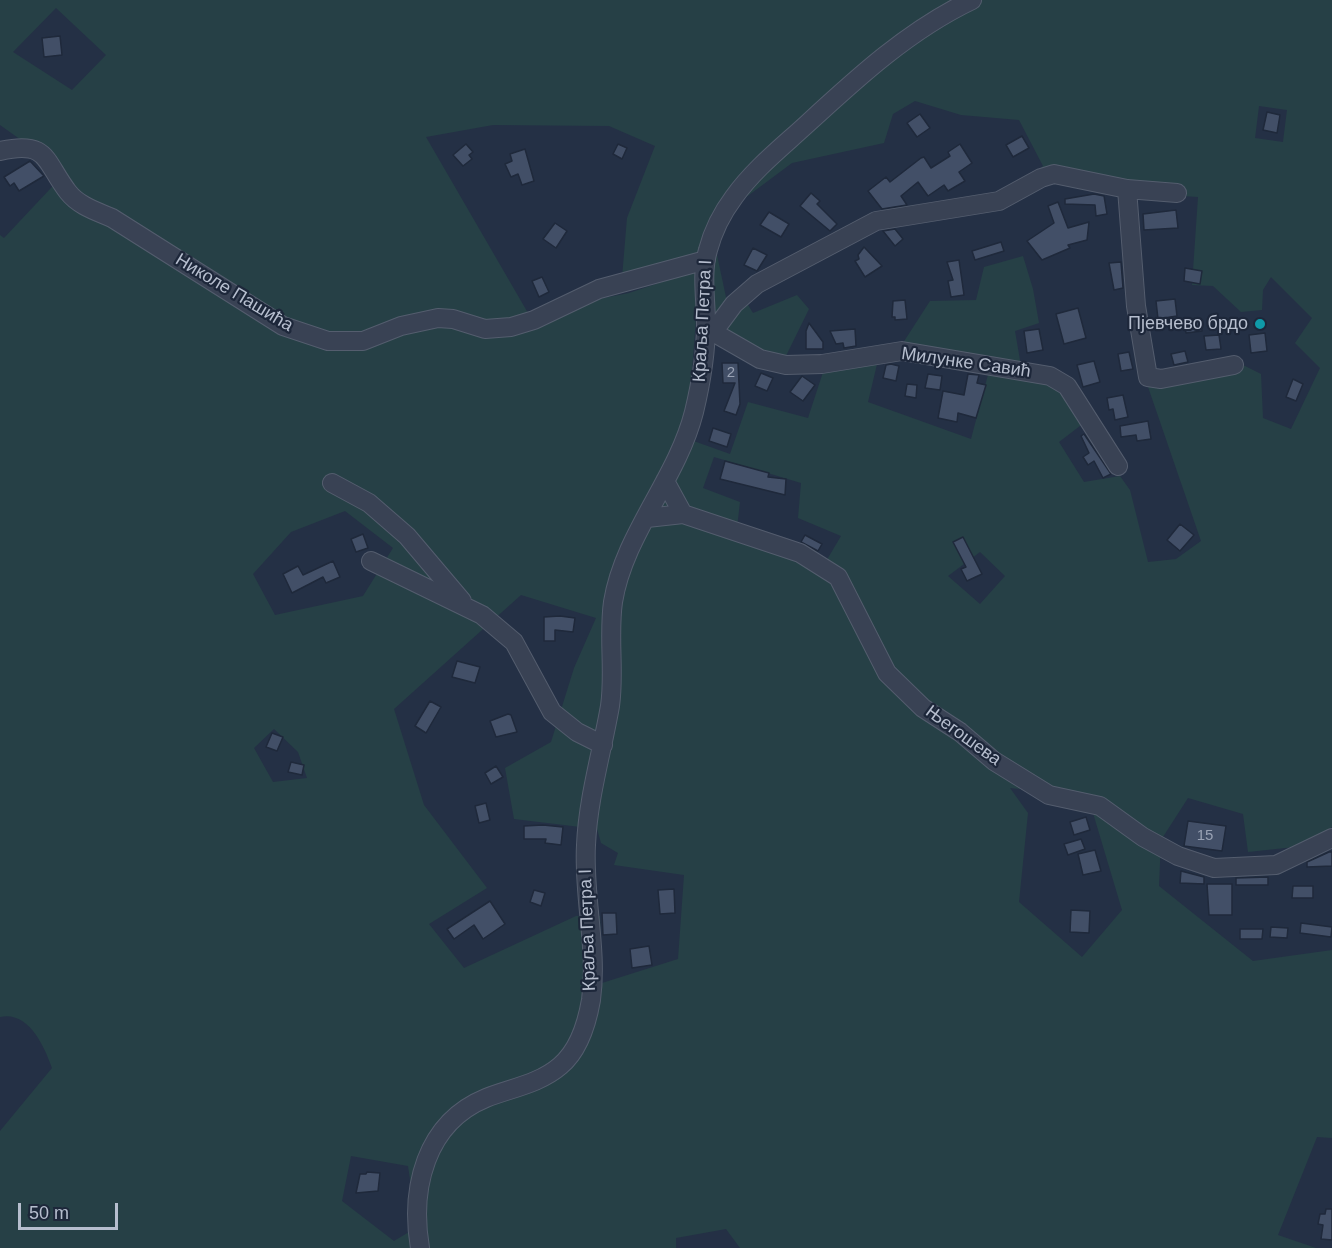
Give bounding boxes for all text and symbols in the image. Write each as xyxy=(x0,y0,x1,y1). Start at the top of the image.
street label: Николе Пашића xyxy=(171,249,297,337)
street label: Краља Петра I xyxy=(689,259,717,383)
place label: Пјевчево брдо xyxy=(1128,313,1248,335)
marker: Пјевчево брдо xyxy=(1253,317,1267,331)
street label: Милунке Савић xyxy=(900,343,1032,383)
house number: 2 xyxy=(727,364,735,382)
street label: Његошева xyxy=(921,701,1005,771)
house number: 15 xyxy=(1197,827,1213,845)
street label: Краља Петра I xyxy=(575,868,601,992)
scale bar xyxy=(21,1191,122,1229)
text: 50 m xyxy=(29,1203,69,1223)

